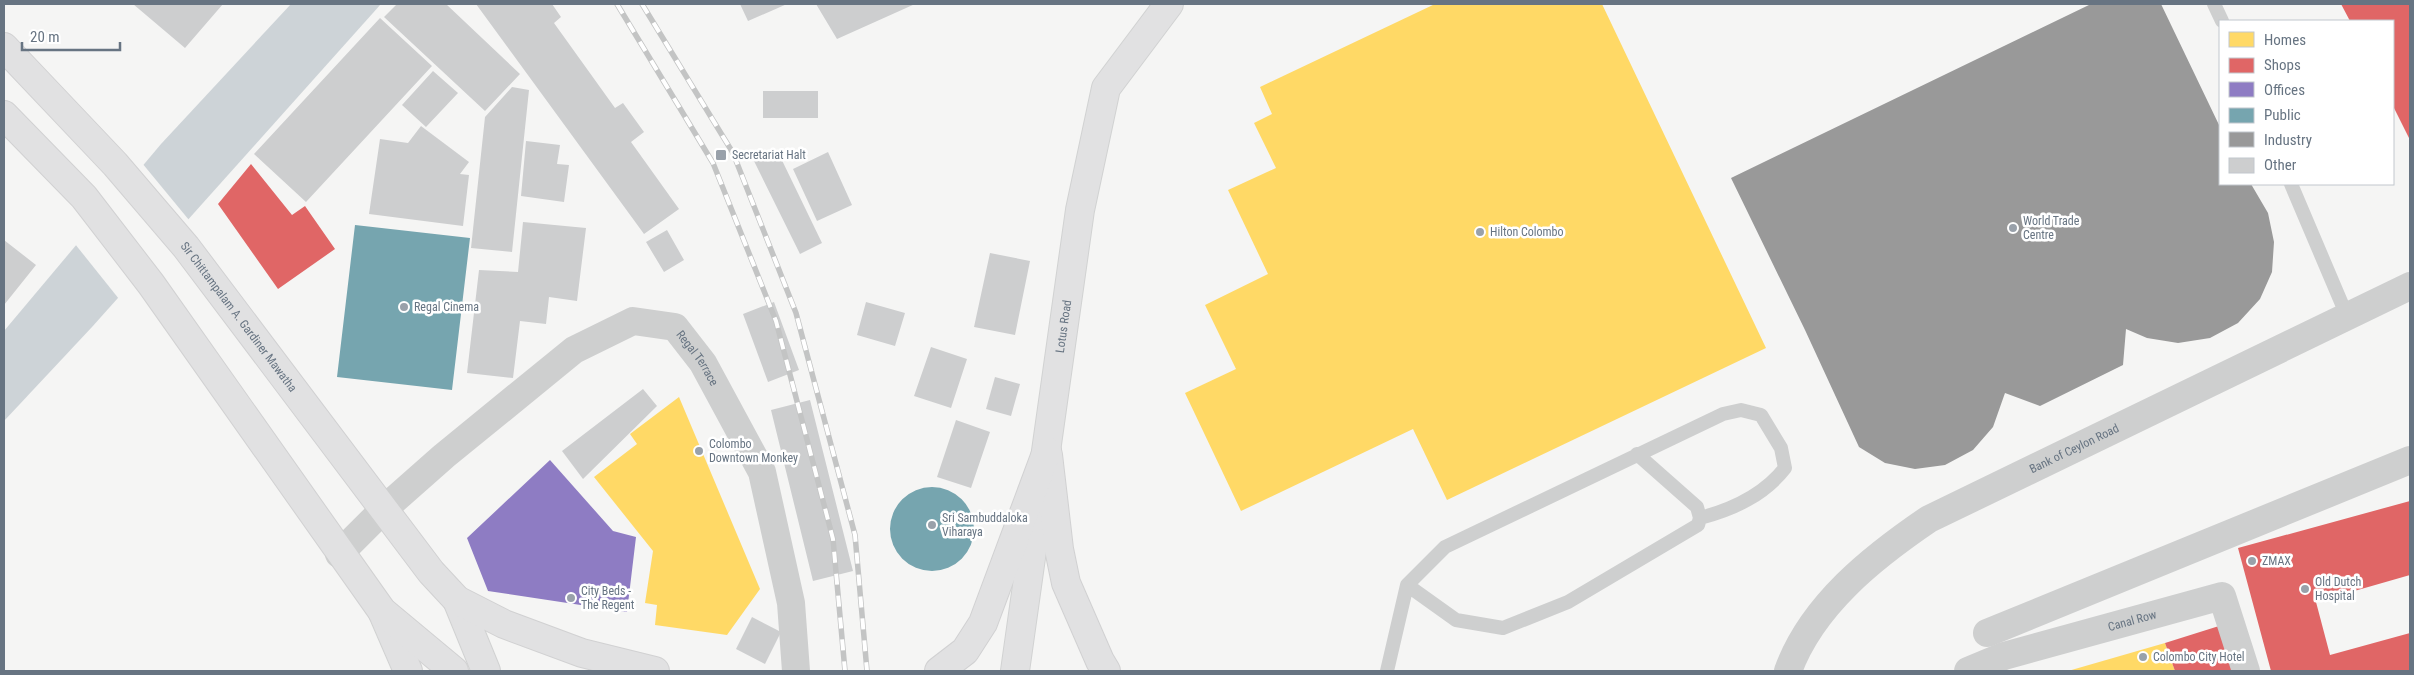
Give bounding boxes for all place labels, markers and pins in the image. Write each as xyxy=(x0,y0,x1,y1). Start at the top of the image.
marker: Secretariat Halt xyxy=(714,148,728,162)
place label: Secretariat Halt xyxy=(732,148,806,162)
place label: World Trade Centre xyxy=(2023,214,2080,242)
marker: World Trade Centre xyxy=(2007,222,2019,234)
place label: Hilton Colombo xyxy=(1490,225,1564,239)
marker: Hilton Colombo xyxy=(1474,226,1486,238)
place label: Regal Cinema xyxy=(414,300,479,314)
marker: Regal Cinema xyxy=(398,301,410,313)
place label: Colombo Downtown Monkey xyxy=(709,437,798,465)
marker: Colombo Downtown Monkey xyxy=(693,445,705,457)
place label: Sri Sambuddaloka Viharaya xyxy=(942,511,1028,539)
marker: Sri Sambuddaloka Viharaya xyxy=(926,519,938,531)
place label: ZMAX xyxy=(2262,554,2291,568)
marker: ZMAX xyxy=(2246,555,2258,567)
place label: Old Dutch Hospital xyxy=(2315,575,2361,603)
marker: Old Dutch Hospital xyxy=(2299,583,2311,595)
place label: City Beds - The Regent xyxy=(581,584,635,612)
marker: City Beds - The Regent xyxy=(565,592,577,604)
place label: Colombo City Hotel xyxy=(2153,650,2245,664)
marker: Colombo City Hotel xyxy=(2137,651,2149,663)

